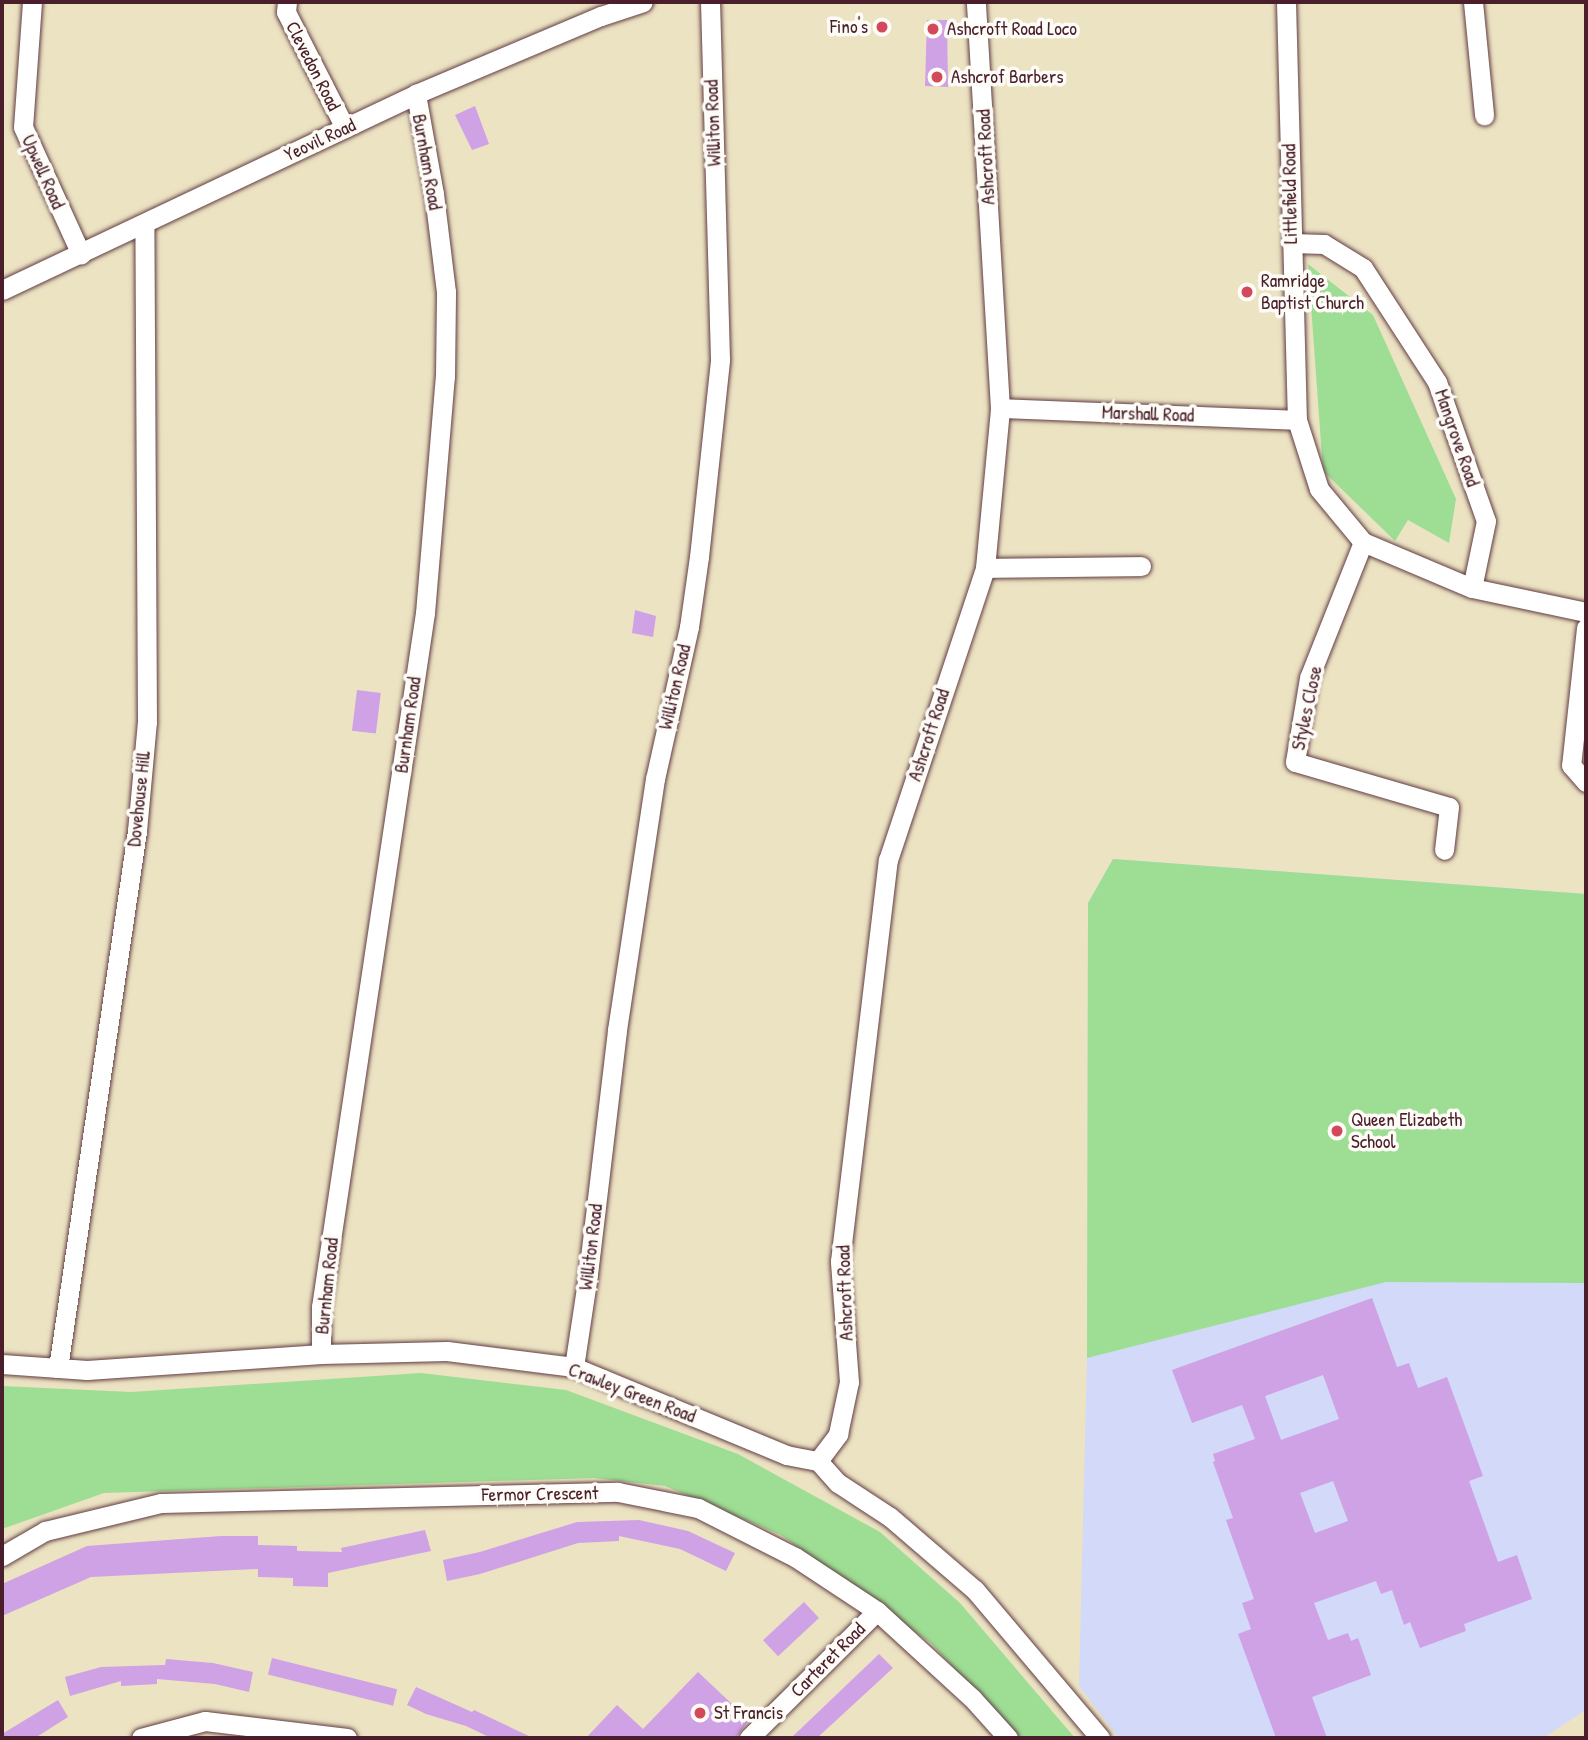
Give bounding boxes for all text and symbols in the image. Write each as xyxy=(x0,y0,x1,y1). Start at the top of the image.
place label: Fino's xyxy=(830,16,868,38)
street label: Clevedon Road xyxy=(281,17,345,115)
place label: Ashcroft Road Loco xyxy=(947,18,1077,40)
marker: Fino's xyxy=(874,19,890,35)
marker: Ashcroft Road Loco xyxy=(925,21,941,37)
place label: Ashcrof Barbers xyxy=(951,66,1064,88)
marker: Ashcrof Barbers xyxy=(929,69,945,85)
street label: Williton Road xyxy=(700,79,726,167)
street label: Ashcroft Road xyxy=(972,109,1000,205)
street label: Burnham Road xyxy=(407,112,447,212)
street label: Yeovil Road xyxy=(281,114,359,166)
street label: Upwell Road xyxy=(17,131,69,213)
street label: Littlefield Road xyxy=(1278,144,1302,244)
place label: Ramridge Baptist Church xyxy=(1261,270,1364,314)
marker: Ramridge Baptist Church xyxy=(1239,284,1255,300)
street label: Mangrove Road xyxy=(1430,386,1484,490)
street label: Marshall Road xyxy=(1101,401,1195,427)
street label: Williton Road xyxy=(654,642,696,732)
street label: Styles Close xyxy=(1287,664,1327,752)
street label: Burnham Road xyxy=(390,675,426,775)
street label: Ashcroft Road xyxy=(903,686,955,784)
street label: Dovehouse Hill xyxy=(123,750,155,848)
place label: Queen Elizabeth School xyxy=(1351,1109,1462,1153)
marker: Queen Elizabeth School xyxy=(1329,1123,1345,1139)
street label: Williton Road xyxy=(574,1203,608,1291)
street label: Burnham Road xyxy=(311,1237,343,1335)
street label: Ashcroft Road xyxy=(832,1245,858,1341)
street label: Crawley Green Road xyxy=(565,1358,699,1428)
street label: Fermor Crescent xyxy=(481,1482,599,1506)
street label: Carteret Road xyxy=(786,1618,870,1702)
place label: St Francis xyxy=(714,1702,783,1724)
marker: St Francis xyxy=(692,1705,708,1721)

